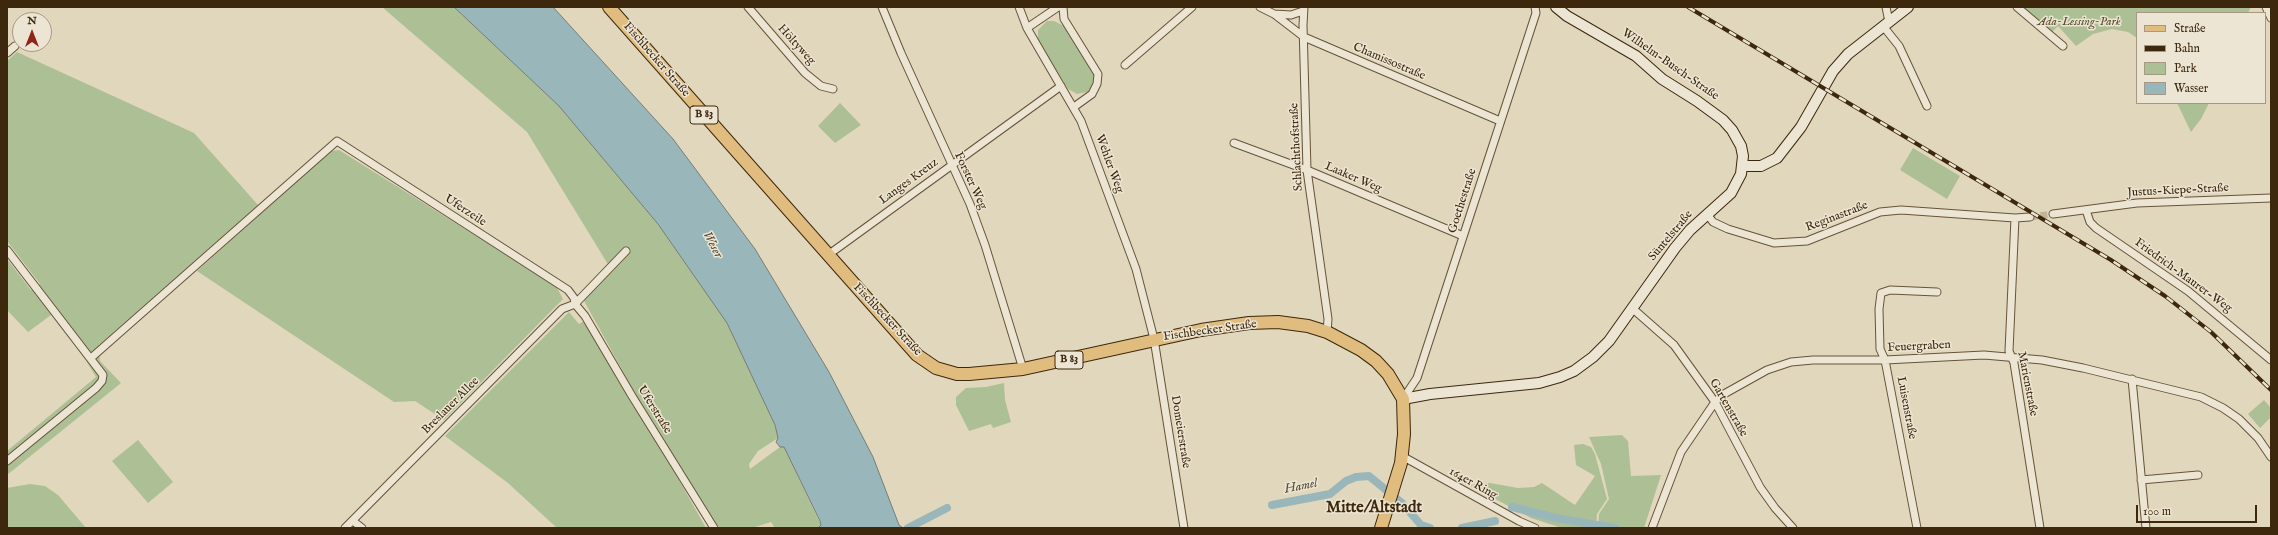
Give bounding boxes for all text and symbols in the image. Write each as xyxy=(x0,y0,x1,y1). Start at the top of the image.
north arrow xyxy=(12,12,52,52)
legend xyxy=(2136,12,2266,104)
text: N xyxy=(27,14,37,28)
park label: Ada-Lessing-Park xyxy=(2038,16,2120,30)
street label: Fischbecker Straße xyxy=(620,20,692,100)
text: Straße xyxy=(2174,21,2206,36)
street label: Höltyweg xyxy=(774,22,818,68)
street label: Wilhelm-Busch-Straße xyxy=(1619,26,1721,104)
street label: Chamissostraße xyxy=(1351,40,1427,84)
text: Bahn xyxy=(2174,41,2200,56)
text: Park xyxy=(2174,61,2197,76)
text: Wasser xyxy=(2174,81,2208,96)
street label: Schlachthofstraße xyxy=(1287,102,1307,192)
road number: B 83 xyxy=(690,106,718,124)
street label: Wehler Weg xyxy=(1092,133,1126,195)
street label: Forster Weg xyxy=(950,150,990,212)
street label: Langes Kreuz xyxy=(877,156,941,208)
street label: Laaker Weg xyxy=(1322,160,1384,196)
street label: Goethestraße xyxy=(1446,167,1480,235)
street label: Justus-Kiepe-Straße xyxy=(2127,181,2229,201)
street label: Uferzeile xyxy=(441,192,489,230)
street label: Reginastraße xyxy=(1804,199,1870,235)
street label: Süntelstraße xyxy=(1646,208,1696,264)
water label: Weser xyxy=(699,229,725,261)
street label: Friedrich-Maurer-Weg xyxy=(2131,236,2235,316)
street label: Fischbecker Straße xyxy=(850,281,924,359)
street label: Fischbecker Straße xyxy=(1162,317,1258,345)
street label: Feuergraben xyxy=(1887,338,1951,356)
street label: Marienstraße xyxy=(2014,350,2040,418)
road number: B 83 xyxy=(1055,351,1083,369)
street label: Breslauer Allee xyxy=(419,374,483,438)
street label: Luisenstraße xyxy=(1893,375,1919,441)
street label: Gartenstraße xyxy=(1706,376,1750,440)
street label: Uferstraße xyxy=(634,383,674,437)
street label: Domeierstraße xyxy=(1167,395,1193,469)
street label: 164er Ring xyxy=(1446,465,1500,503)
water label: Hamel xyxy=(1283,476,1319,498)
scale bar xyxy=(2138,497,2259,523)
district label: Mitte/Altstadt xyxy=(1326,499,1422,519)
text: 100 m xyxy=(2143,504,2171,519)

